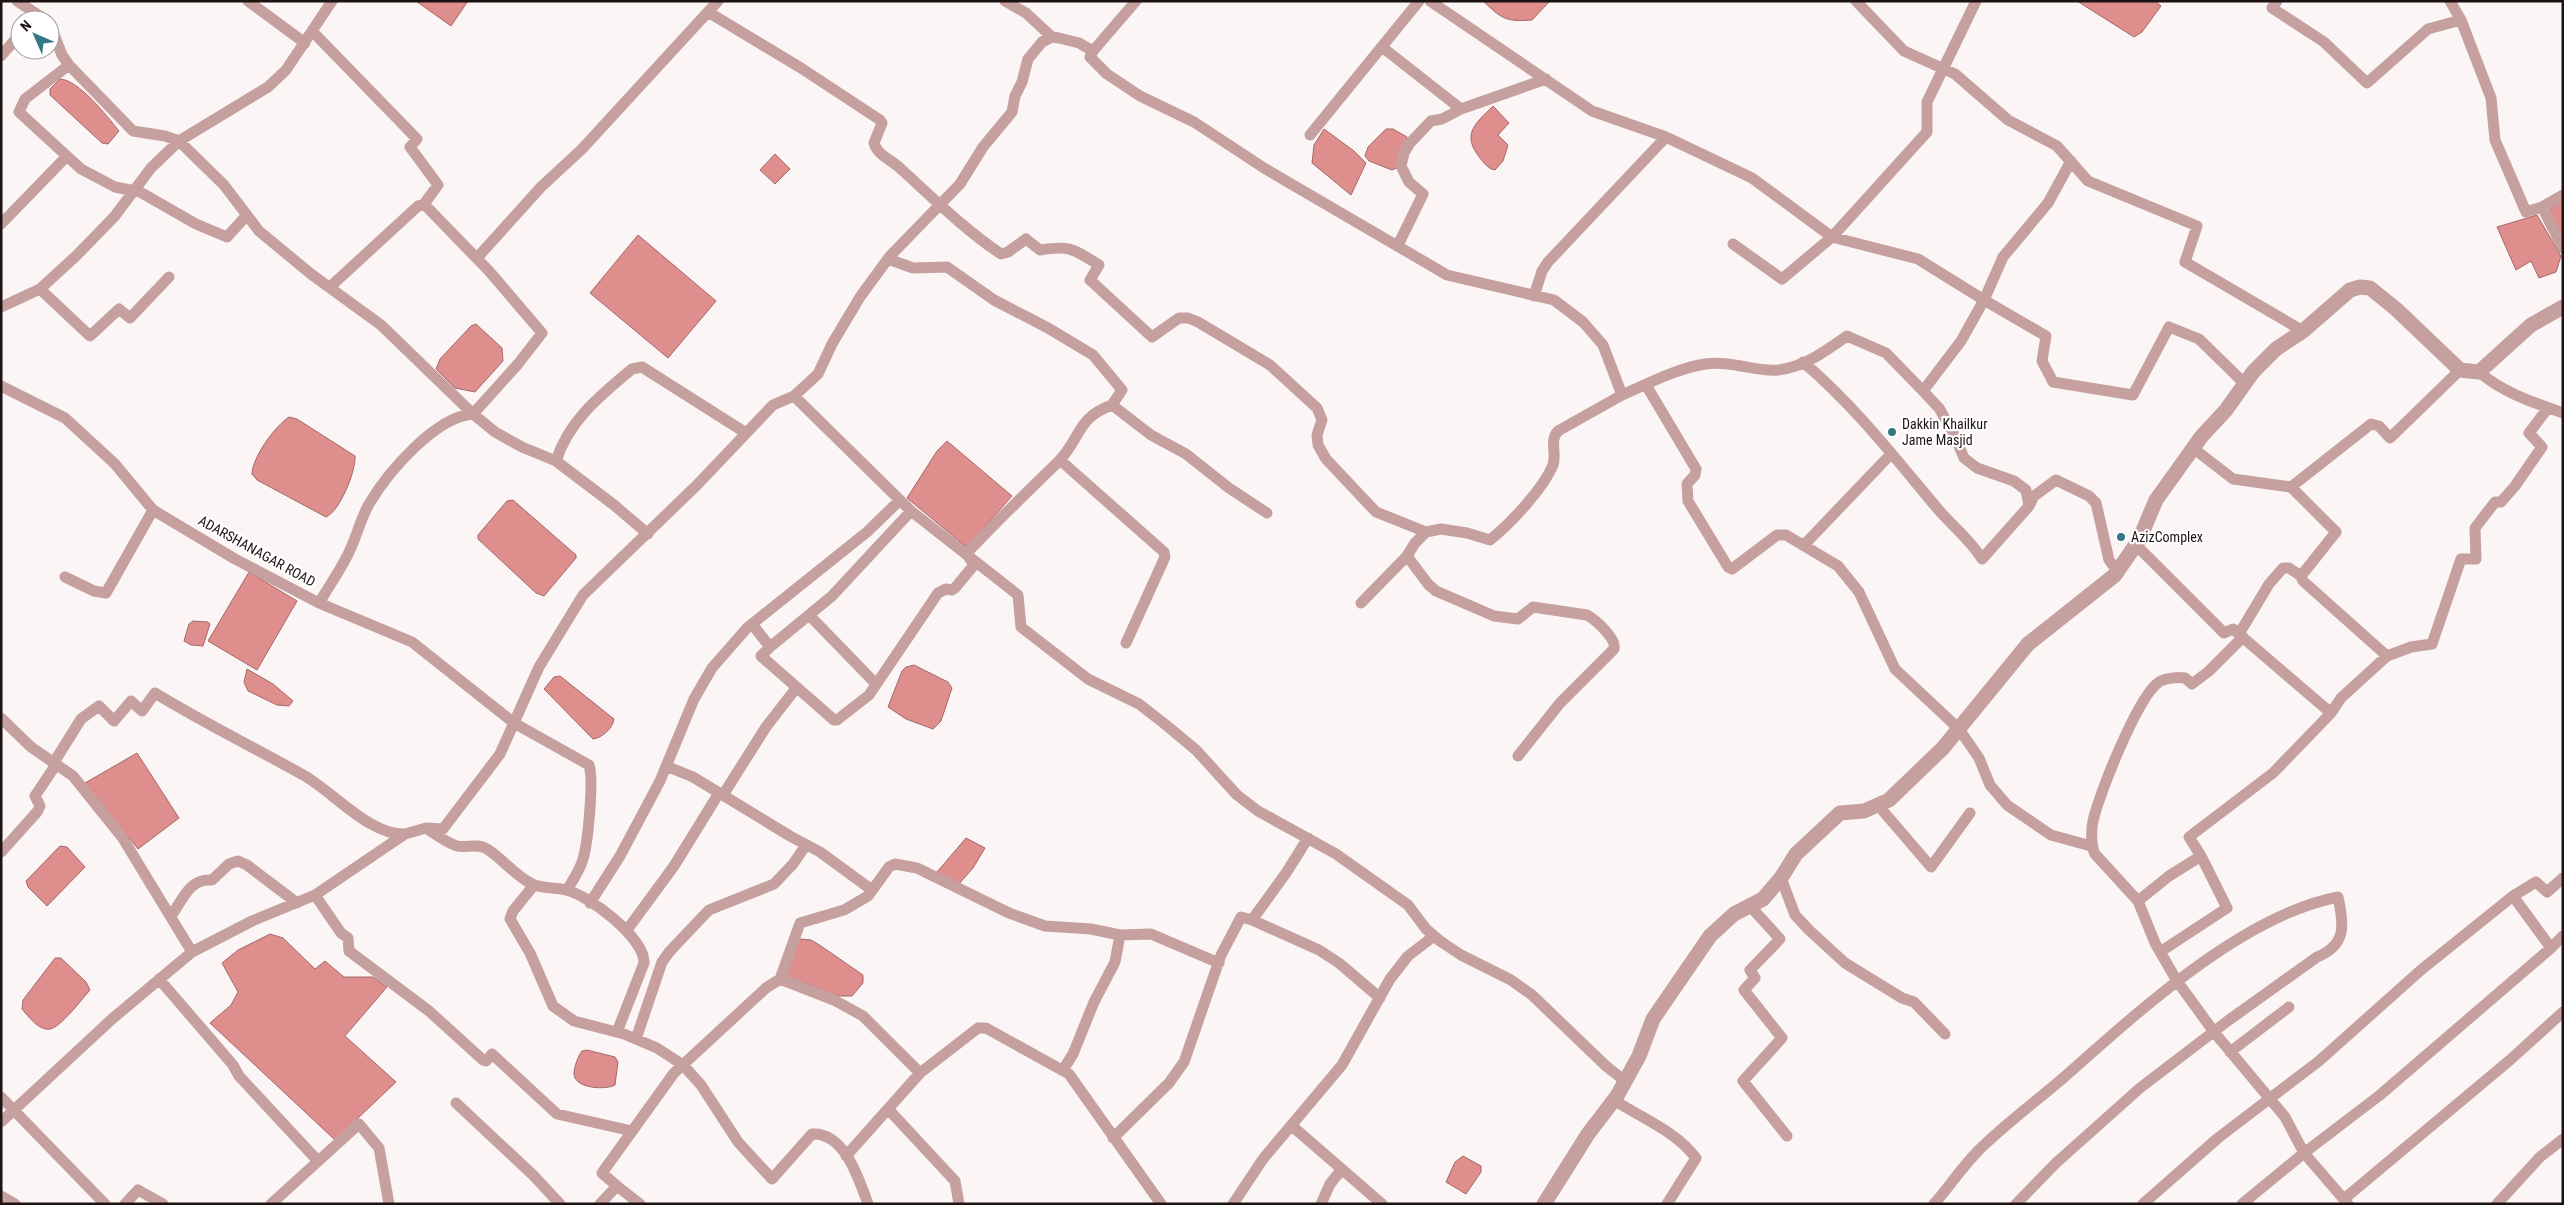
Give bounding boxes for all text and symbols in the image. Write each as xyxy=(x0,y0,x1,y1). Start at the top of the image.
north arrow xyxy=(10,10,60,60)
text: N xyxy=(17,17,34,34)
place label: Dakkin Khailkur Jame Masjid xyxy=(1902,416,1987,448)
marker: Dakkin Khailkur Jame Masjid xyxy=(1886,426,1898,438)
street label: ADARSHANAGAR ROAD xyxy=(196,512,318,590)
place label: AzizComplex xyxy=(2131,529,2203,545)
marker: AzizComplex xyxy=(2115,531,2127,543)

